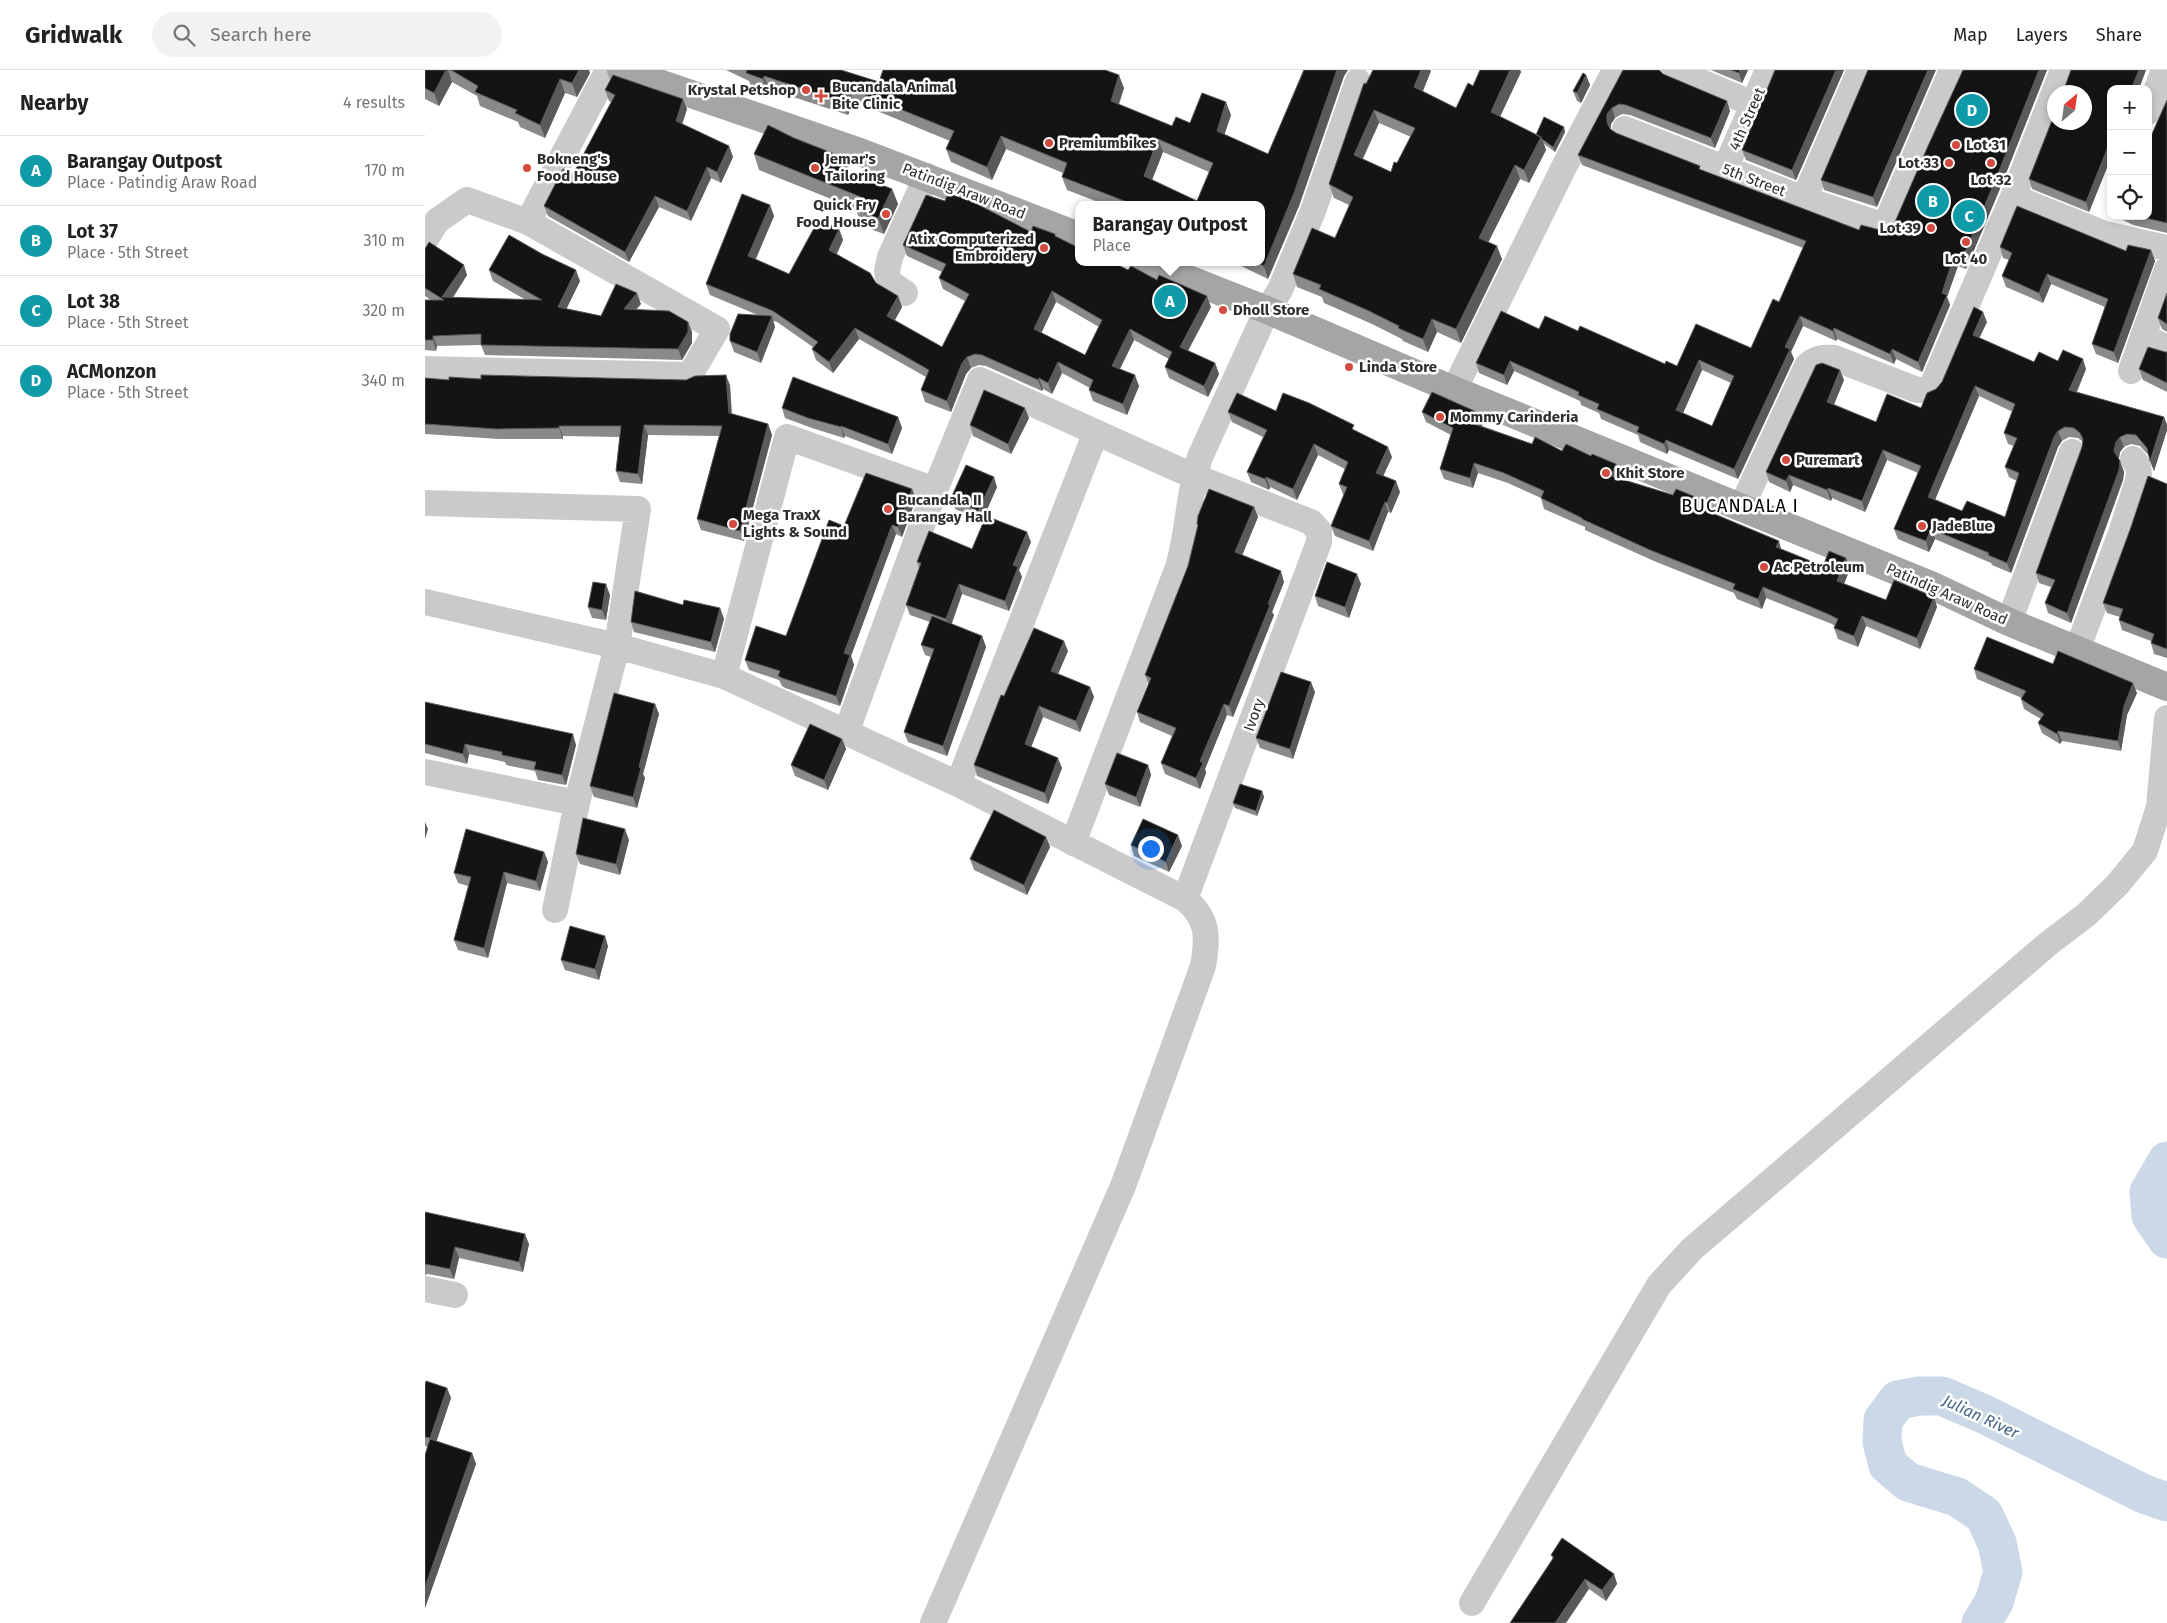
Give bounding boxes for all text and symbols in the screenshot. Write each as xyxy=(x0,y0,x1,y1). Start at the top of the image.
search box xyxy=(152,12,502,57)
text: Gridwalk xyxy=(25,21,122,49)
icon: search xyxy=(170,21,198,49)
text: Search here xyxy=(210,23,312,46)
text: Map xyxy=(1953,24,1988,46)
text: Layers xyxy=(2016,24,2068,46)
text: Share xyxy=(2096,24,2142,46)
place label: Bucandala Animal Bite Clinic xyxy=(832,78,954,113)
place label: Krystal Petshop xyxy=(688,81,796,99)
marker: Krystal Petshop xyxy=(800,84,812,96)
street label: 4th Street xyxy=(1725,84,1769,153)
north arrow xyxy=(2047,85,2092,130)
map controls xyxy=(2107,85,2152,220)
button: + xyxy=(2107,85,2152,130)
marker: Bucandala Animal Bite Clinic xyxy=(814,89,828,103)
text: Nearby xyxy=(20,90,88,116)
pin: D xyxy=(1956,91,1988,129)
text: 4 results xyxy=(343,93,405,112)
button: − xyxy=(2107,130,2152,175)
place label: Premiumbikes xyxy=(1059,134,1157,152)
place label: Lot 31 xyxy=(1966,136,2006,154)
marker: Premiumbikes xyxy=(1043,137,1055,149)
marker: Lot 31 xyxy=(1950,139,1962,151)
text: Barangay Outpost xyxy=(67,150,222,173)
place label: Bokneng's Food House xyxy=(537,150,617,185)
place label: Jemar's Tailoring xyxy=(824,150,886,185)
place label: Lot 33 xyxy=(1898,154,1939,172)
marker: Lot 33 xyxy=(1943,157,1955,169)
marker: Lot 32 xyxy=(1985,157,1997,169)
street label: Patindig Araw Road xyxy=(900,159,1028,223)
street label: 5th Street xyxy=(1720,160,1789,200)
text: A xyxy=(31,161,41,180)
text: 170 m xyxy=(364,161,405,180)
marker: Bokneng's Food House xyxy=(521,162,533,174)
marker: Jemar's Tailoring xyxy=(809,162,821,174)
place label: Lot 32 xyxy=(1971,171,2012,189)
text: Place · Patindig Araw Road xyxy=(67,173,257,192)
button: locate xyxy=(2107,175,2152,220)
pin: B xyxy=(1917,182,1949,220)
place label: Quick Fry Food House xyxy=(796,196,876,231)
pin: C xyxy=(1953,197,1985,235)
popup xyxy=(1075,201,1265,266)
marker: Quick Fry Food House xyxy=(880,208,892,220)
text: Barangay Outpost xyxy=(1092,213,1248,236)
place label: Lot 39 xyxy=(1880,219,1921,237)
text: Lot 37 xyxy=(67,220,118,243)
marker: Lot 39 xyxy=(1925,222,1937,234)
place label: Atix Computerized Embroidery xyxy=(908,230,1034,265)
text: B xyxy=(31,231,41,250)
text: 310 m xyxy=(364,231,405,250)
text: Place xyxy=(1092,236,1131,255)
marker: Lot 40 xyxy=(1960,236,1972,248)
marker: Atix Computerized Embroidery xyxy=(1038,242,1050,254)
text: Place · 5th Street xyxy=(67,243,189,262)
place label: Lot 40 xyxy=(1945,250,1988,268)
pin: A xyxy=(1154,282,1186,320)
text: Lot 38 xyxy=(67,290,120,313)
text: C xyxy=(31,301,41,320)
text: 320 m xyxy=(362,301,405,320)
place label: Dholl Store xyxy=(1233,301,1309,319)
marker: Dholl Store xyxy=(1217,304,1229,316)
text: Place · 5th Street xyxy=(67,313,189,332)
place label: Linda Store xyxy=(1359,358,1437,376)
text: ACMonzon xyxy=(67,360,156,383)
marker: Linda Store xyxy=(1343,361,1355,373)
text: D xyxy=(31,371,41,390)
text: 340 m xyxy=(362,371,405,390)
text: Place · 5th Street xyxy=(67,383,189,402)
place label: Mommy Carinderia xyxy=(1450,408,1578,426)
marker: Mommy Carinderia xyxy=(1434,411,1446,423)
place label: Puremart xyxy=(1796,451,1860,469)
marker: Puremart xyxy=(1780,454,1792,466)
place label: Khit Store xyxy=(1616,464,1684,482)
marker: Khit Store xyxy=(1600,467,1612,479)
place label: Bucandala II Barangay Hall xyxy=(898,491,993,526)
district label: BUCANDALA I xyxy=(1681,495,1799,517)
marker: Bucandala II Barangay Hall xyxy=(882,503,894,515)
place label: Mega TraxX Lights & Sound xyxy=(743,506,847,541)
place label: JadeBlue xyxy=(1931,517,1993,535)
marker: Mega TraxX Lights & Sound xyxy=(727,518,739,530)
marker: JadeBlue xyxy=(1916,520,1928,532)
place label: Ac Petroleum xyxy=(1773,558,1864,576)
street label: Patindig Araw Road xyxy=(1884,559,2010,629)
marker: Ac Petroleum xyxy=(1758,561,1770,573)
street label: Ivory xyxy=(1240,696,1268,734)
your location xyxy=(1138,836,1164,862)
water label: Julian River xyxy=(1939,1390,2023,1443)

